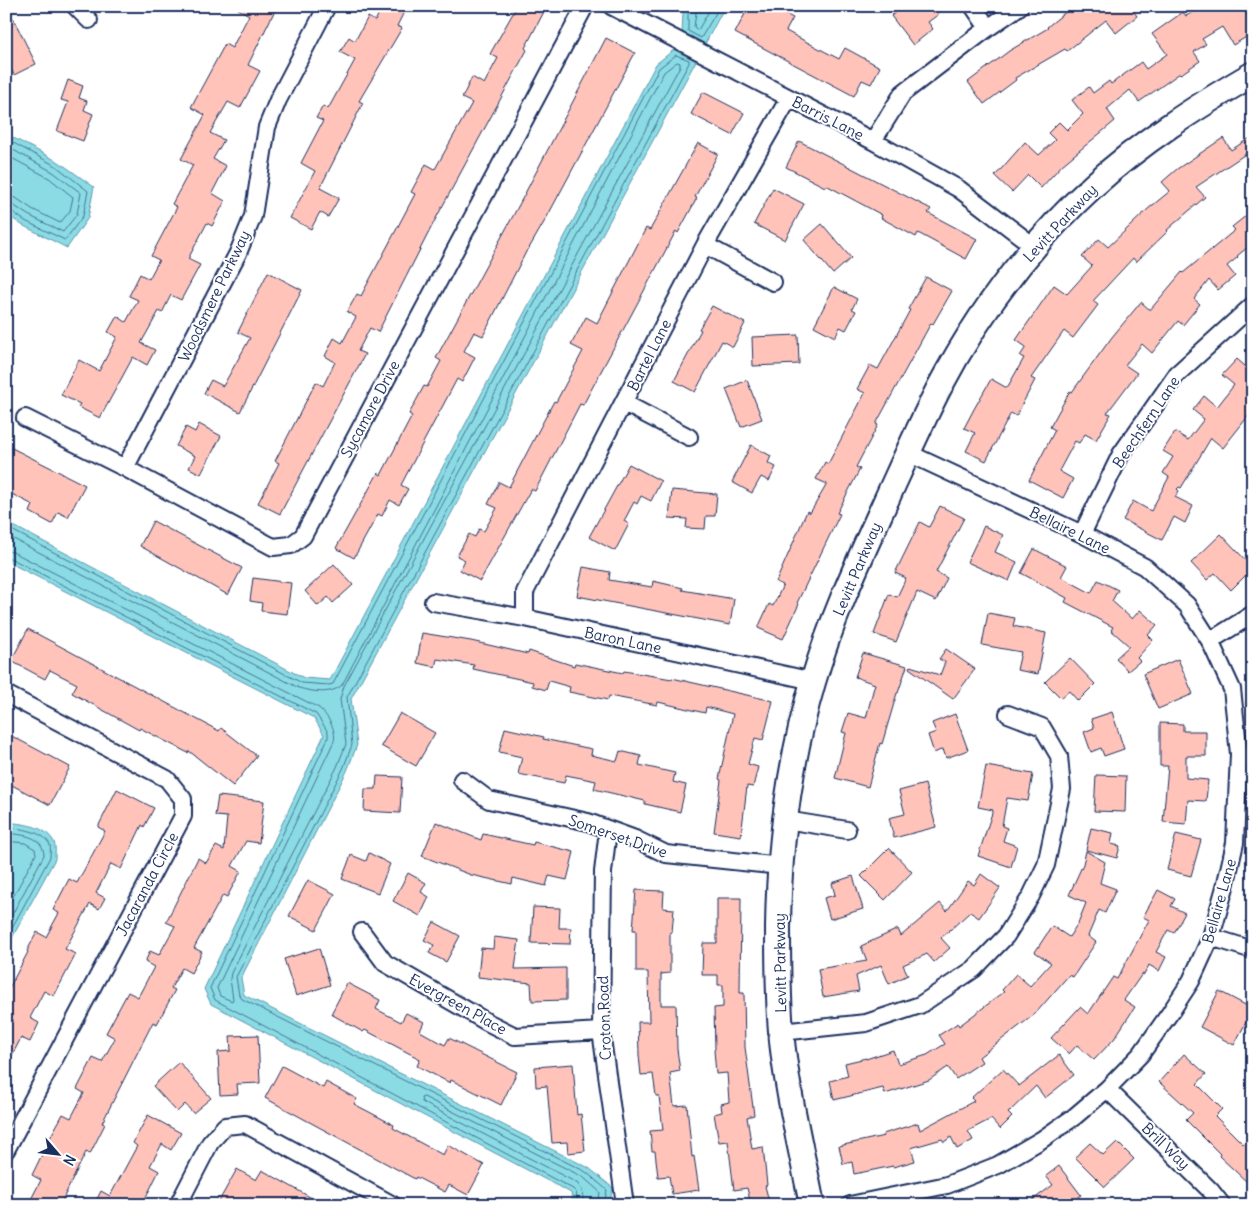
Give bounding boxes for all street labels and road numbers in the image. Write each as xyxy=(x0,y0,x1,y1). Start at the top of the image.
street label: Barris Lane xyxy=(789,92,867,144)
street label: Levitt Parkway xyxy=(1019,180,1101,266)
street label: Woodsmere Parkway xyxy=(174,227,254,365)
street label: Bartel Lane xyxy=(623,316,675,394)
street label: Sycamore Drive xyxy=(336,357,404,461)
street label: Beechfern Lane xyxy=(1108,373,1184,471)
street label: Bellaire Lane xyxy=(1027,502,1113,558)
street label: Levitt Parkway xyxy=(829,519,885,619)
street label: Baron Lane xyxy=(583,623,663,657)
street label: Somerset Drive xyxy=(566,810,670,862)
street label: Jacaranda Circle xyxy=(112,829,182,939)
street label: Bellaire Lane xyxy=(1198,856,1240,946)
street label: Levitt Parkway xyxy=(770,913,790,1013)
street label: Evergreen Place xyxy=(406,969,510,1039)
street label: Croton Road xyxy=(593,975,615,1061)
street label: Brill Way xyxy=(1138,1118,1194,1174)

